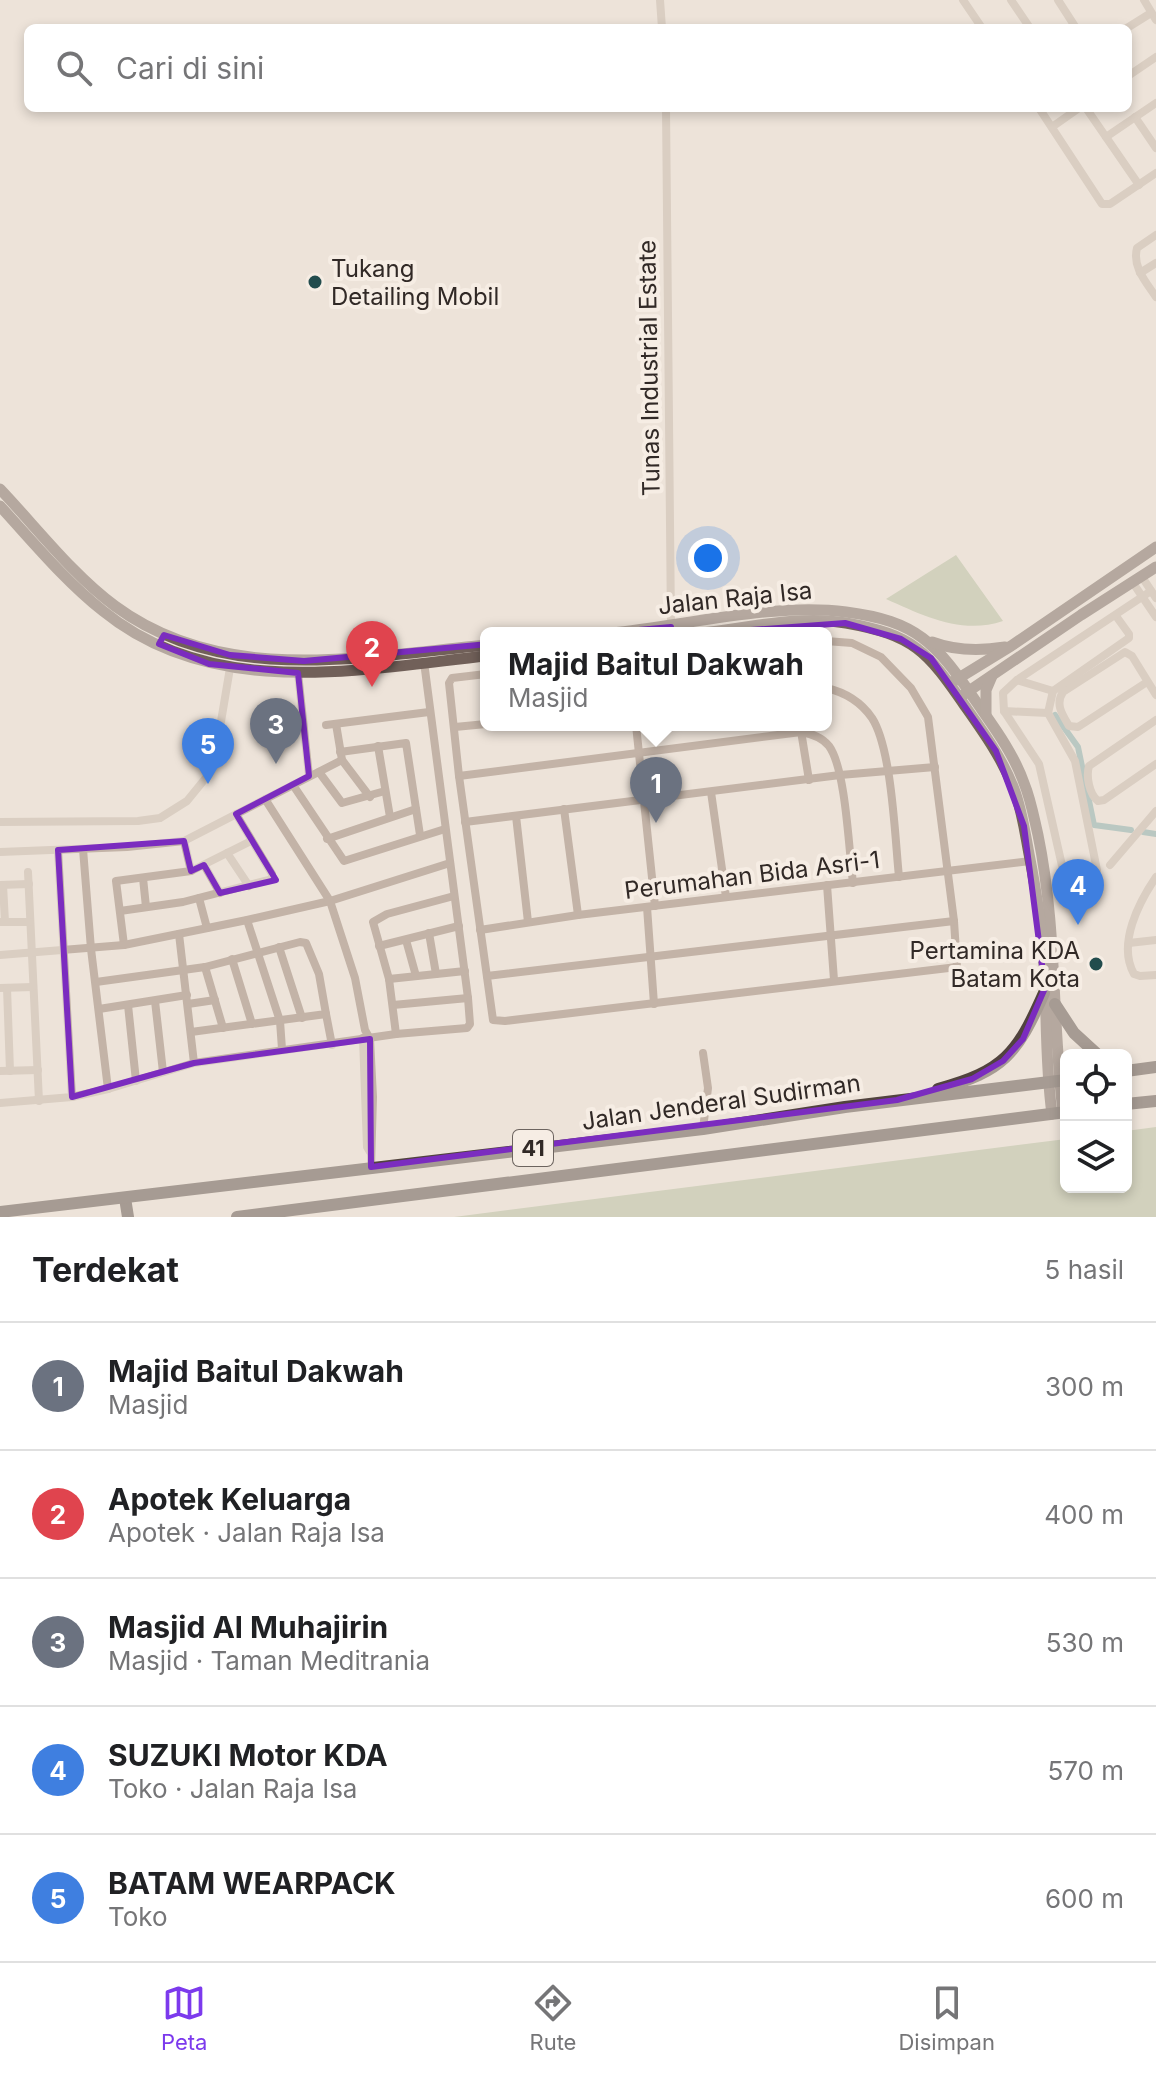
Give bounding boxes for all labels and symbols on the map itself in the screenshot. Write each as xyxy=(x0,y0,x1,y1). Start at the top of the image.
street label: Tunas Industrial Estate xyxy=(632,240,666,496)
place label: Tukang Detailing Mobil xyxy=(331,254,499,311)
marker: Tukang Detailing Mobil xyxy=(306,273,324,291)
your location xyxy=(688,538,728,578)
street label: Jalan Raja Isa xyxy=(656,575,814,621)
pin: 2 xyxy=(346,621,398,687)
pin: 3 xyxy=(250,698,302,764)
pin: 5 xyxy=(182,718,234,784)
pin: 1 xyxy=(630,757,682,823)
street label: Perumahan Bida Asri-1 xyxy=(623,845,881,905)
pin: 4 xyxy=(1052,859,1104,925)
place label: Pertamina KDA Batam Kota xyxy=(910,936,1080,993)
marker: Pertamina KDA Batam Kota xyxy=(1087,955,1105,973)
street label: Jalan Jenderal Sudirman xyxy=(580,1068,862,1136)
road number: 41 xyxy=(513,1130,553,1166)

